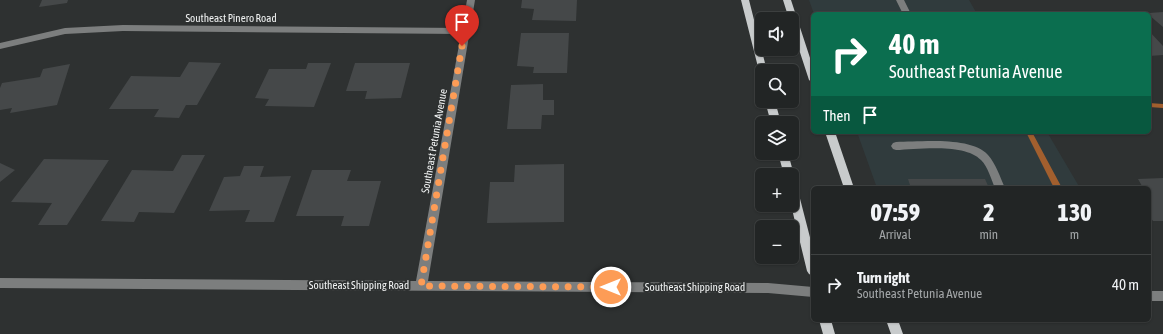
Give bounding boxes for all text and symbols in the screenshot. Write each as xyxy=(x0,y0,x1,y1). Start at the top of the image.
pin xyxy=(445,5,479,46)
icon: arrive xyxy=(451,11,473,33)
street label: Southeast Pinero Road xyxy=(185,12,277,24)
map controls xyxy=(755,12,799,264)
button: sound xyxy=(755,12,799,56)
icon: right xyxy=(823,28,875,80)
text: 40 m xyxy=(889,28,939,60)
text: Southeast Petunia Avenue xyxy=(889,61,1062,82)
button: search xyxy=(755,64,799,108)
street label: Southeast Petunia Avenue xyxy=(419,88,449,194)
icon: arrive xyxy=(859,104,881,126)
text: Then xyxy=(823,107,851,124)
button: layers xyxy=(755,116,799,160)
button: + xyxy=(755,168,799,212)
text: 07:59 xyxy=(871,199,920,226)
text: 2 xyxy=(983,199,994,226)
text: 130 xyxy=(1058,199,1091,226)
button: − xyxy=(755,220,799,264)
text: Arrival xyxy=(879,227,911,242)
text: min xyxy=(979,227,998,242)
text: m xyxy=(1070,227,1079,242)
position arrow xyxy=(590,266,632,308)
text: Turn right xyxy=(857,269,910,286)
icon: right xyxy=(823,274,845,296)
text: 40 m xyxy=(1112,276,1139,293)
street label: Southeast Shipping Road xyxy=(309,279,409,291)
street label: Southeast Shipping Road xyxy=(645,281,745,293)
text: Southeast Petunia Avenue xyxy=(857,286,982,301)

